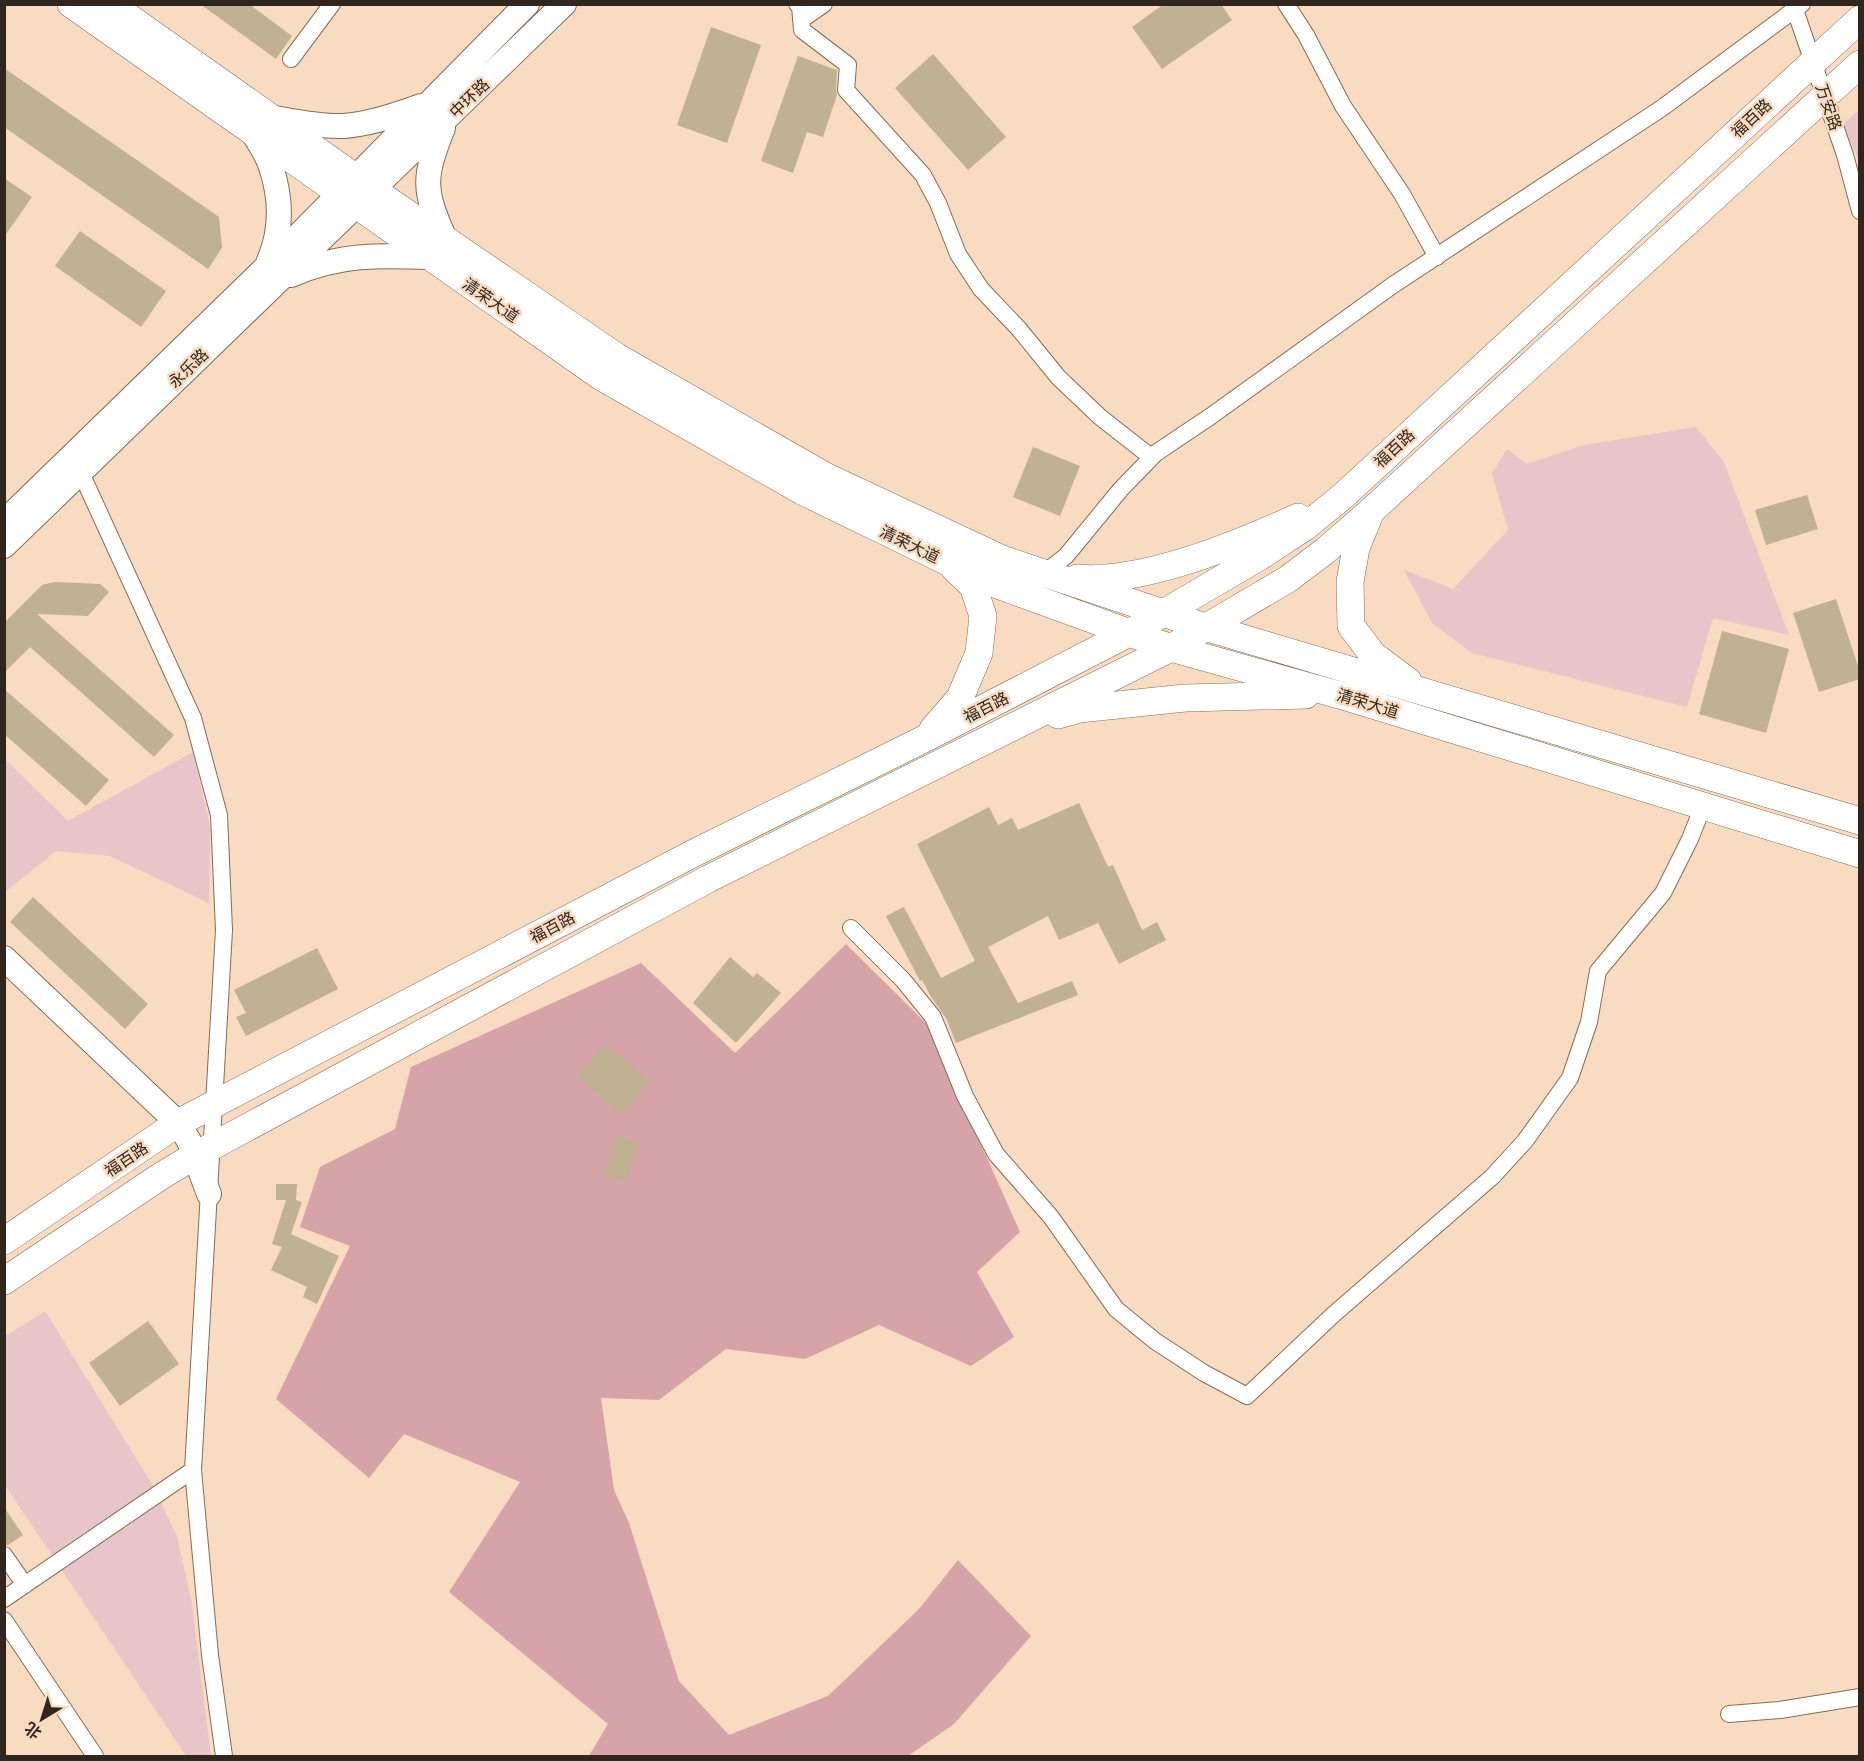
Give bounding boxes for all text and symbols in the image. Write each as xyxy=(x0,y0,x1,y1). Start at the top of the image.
street label: 中环路 xyxy=(444,73,494,123)
street label: 万安路 xyxy=(1811,81,1847,133)
street label: 福百路 xyxy=(1726,94,1776,142)
street label: 清荣大道 xyxy=(458,273,524,327)
street label: 永乐路 xyxy=(163,343,213,393)
street label: 福百路 xyxy=(1369,424,1419,472)
street label: 清荣大道 xyxy=(876,520,944,568)
street label: 清荣大道 xyxy=(1334,683,1402,723)
street label: 福百路 xyxy=(960,686,1012,728)
street label: 福百路 xyxy=(526,906,578,948)
street label: 福百路 xyxy=(100,1136,152,1182)
north arrow xyxy=(12,1689,72,1749)
text: 北 xyxy=(20,1717,46,1744)

